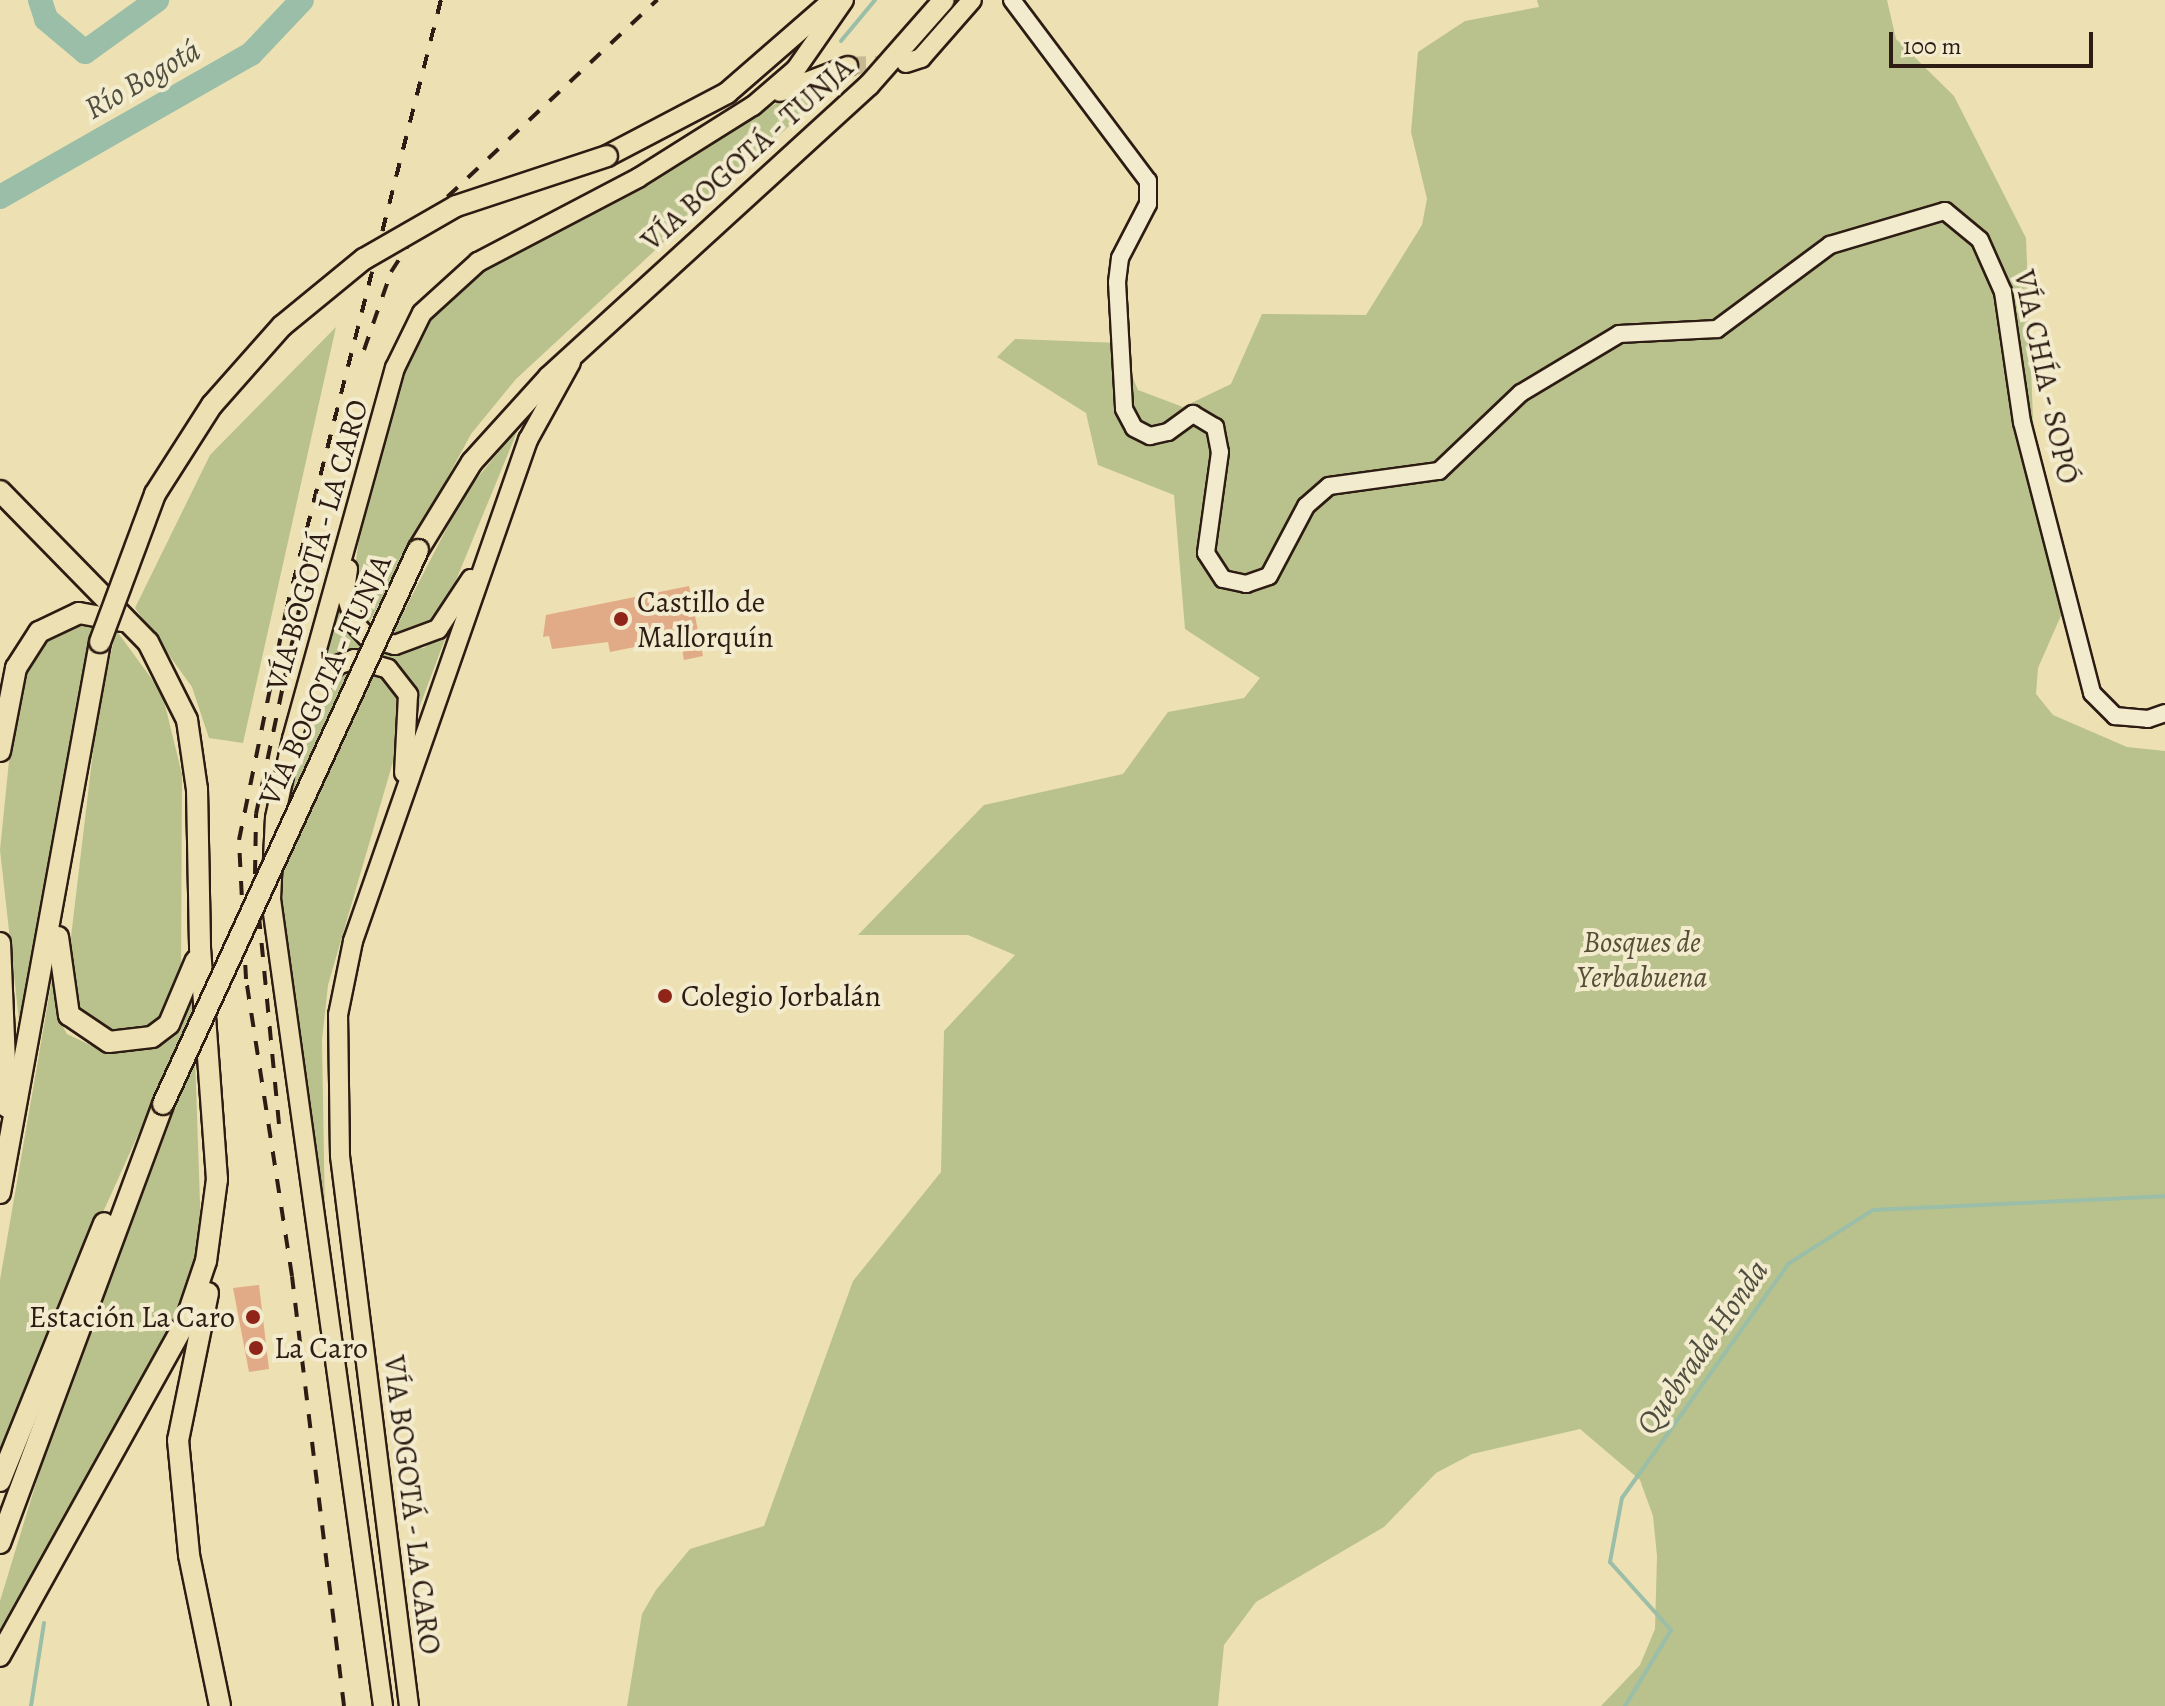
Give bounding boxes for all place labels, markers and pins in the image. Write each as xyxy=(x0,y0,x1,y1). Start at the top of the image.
place label: Castillo de Mallorquín xyxy=(637,584,773,654)
marker: Castillo de Mallorquín xyxy=(612,610,630,628)
place label: Colegio Jorbalán xyxy=(681,978,881,1014)
marker: Colegio Jorbalán xyxy=(656,987,674,1005)
place label: Estación La Caro xyxy=(29,1299,235,1335)
marker: Estación La Caro xyxy=(242,1306,264,1328)
place label: La Caro xyxy=(274,1330,368,1366)
marker: La Caro xyxy=(245,1337,267,1359)

